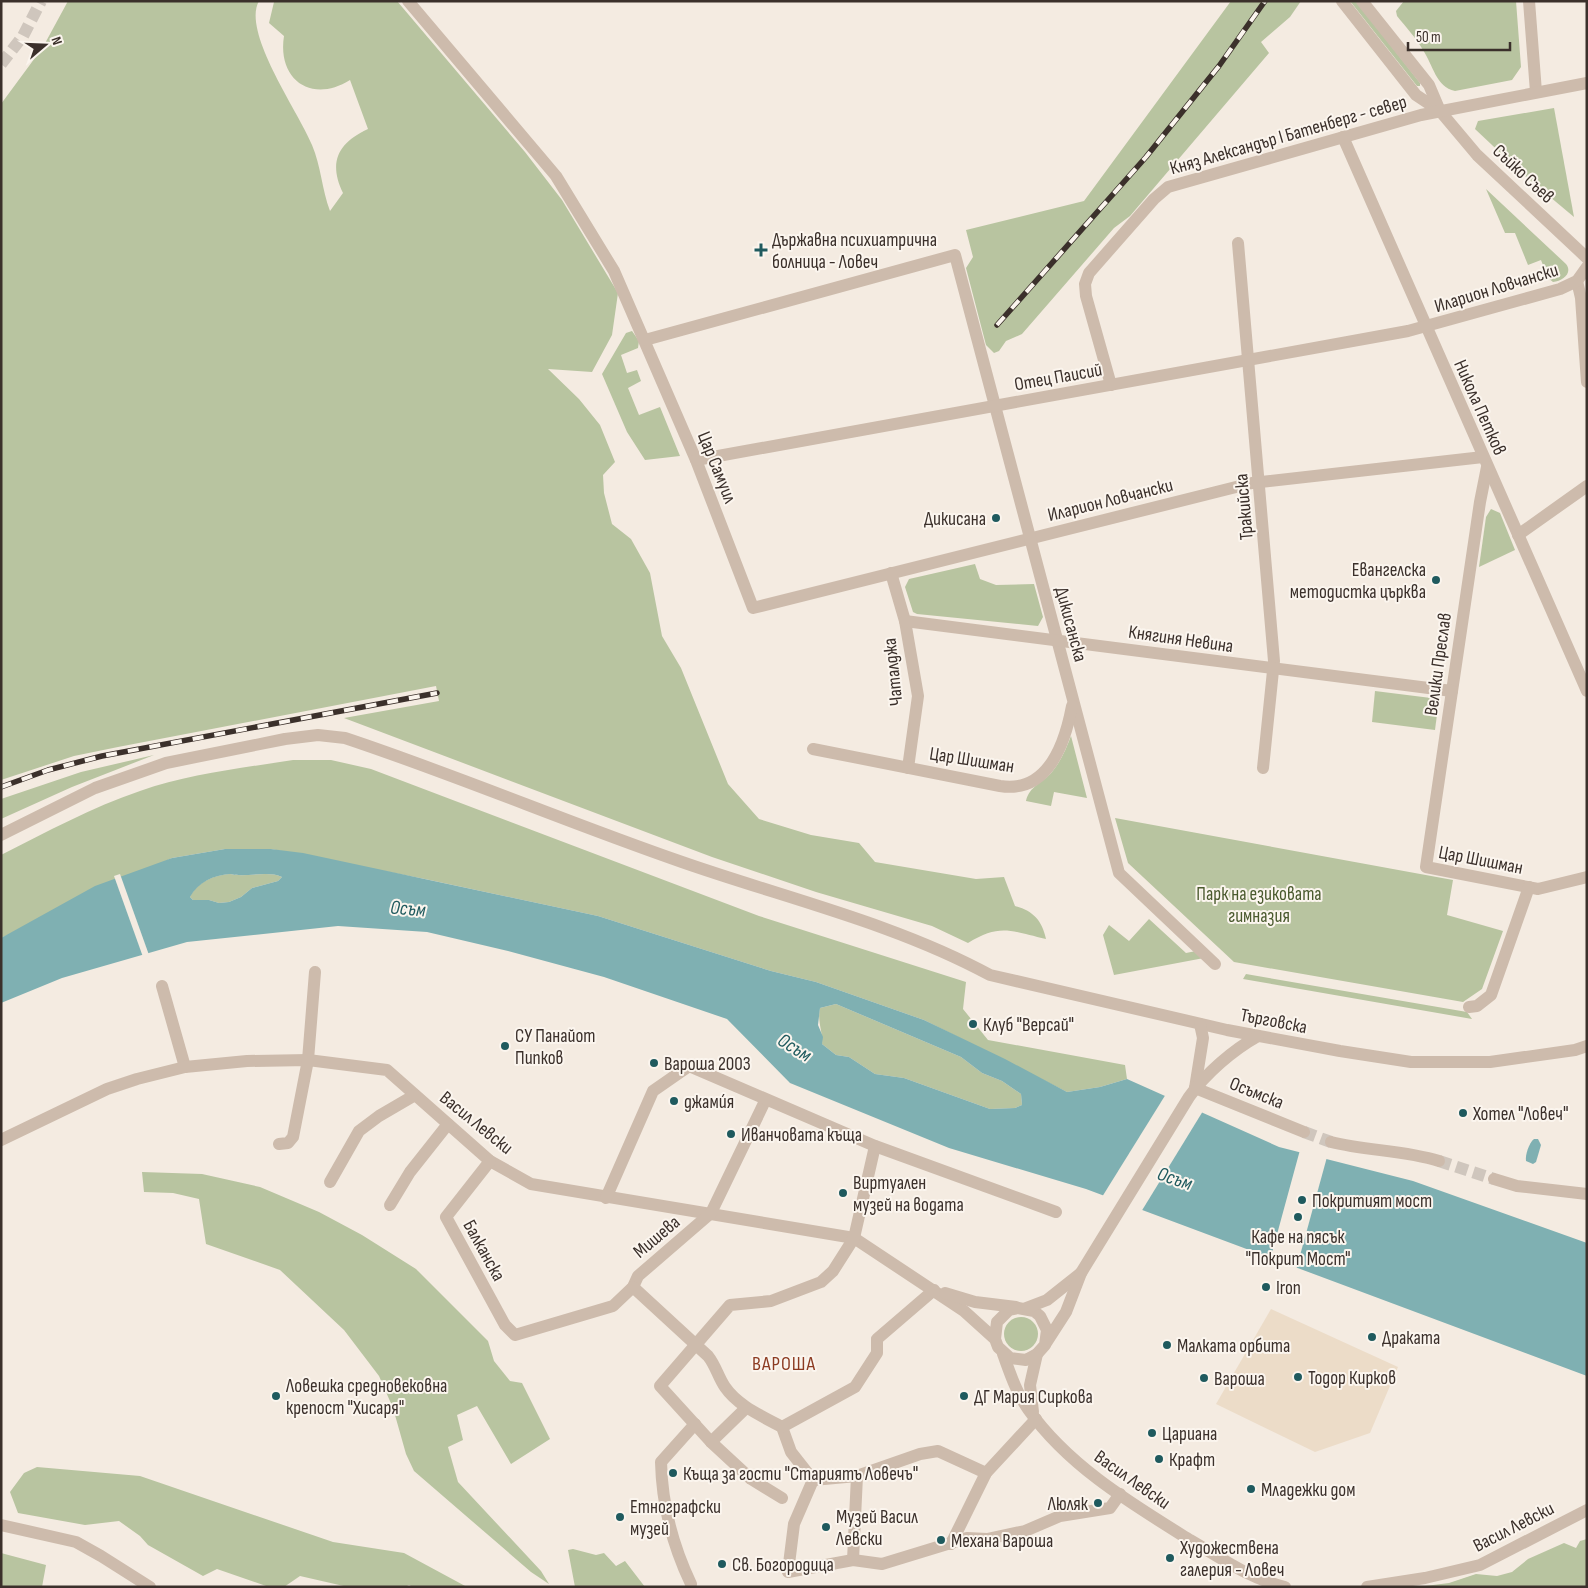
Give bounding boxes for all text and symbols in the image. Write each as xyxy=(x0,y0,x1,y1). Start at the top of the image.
north arrow xyxy=(20,20,70,70)
scale bar xyxy=(1408,20,1510,52)
text: 50 m xyxy=(1416,28,1441,47)
text: N xyxy=(48,35,66,47)
street label: Княз Александър I Батенберг - север xyxy=(1167,91,1409,180)
street label: Съйко Съев xyxy=(1487,140,1559,208)
place label: Държавна психиатрична болница - Ловеч xyxy=(772,229,937,274)
marker: Държавна психиатрична болница - Ловеч xyxy=(754,243,768,257)
street label: Иларион Ловчански xyxy=(1432,259,1561,318)
street label: Никола Петков xyxy=(1448,356,1511,459)
street label: Отец Паисий xyxy=(1013,358,1104,396)
street label: Цар Самуил xyxy=(692,428,742,507)
street label: Тракийска xyxy=(1230,473,1259,541)
street label: Иларион Ловчански xyxy=(1045,474,1175,527)
place label: Дикисана xyxy=(924,508,986,531)
marker: Дикисана xyxy=(990,512,1002,524)
place label: Евангелска методистка църква xyxy=(1290,559,1426,604)
marker: Евангелска методистка църква xyxy=(1430,574,1442,586)
street label: Дикисанска xyxy=(1050,584,1092,664)
street label: Велики Преслав xyxy=(1420,611,1457,717)
street label: Княгиня Невина xyxy=(1127,621,1235,658)
street label: Чаталджа xyxy=(878,637,908,707)
street label: Цар Шишман xyxy=(928,742,1016,779)
street label: Цар Шишман xyxy=(1437,841,1525,880)
park label: Парк на езиковата гимназия xyxy=(1196,883,1322,928)
water label: Осъм xyxy=(389,895,427,923)
street label: Търговска xyxy=(1238,1004,1309,1039)
place label: Клуб "Версай" xyxy=(983,1014,1074,1037)
marker: Клуб "Версай" xyxy=(967,1018,979,1030)
place label: СУ Панайот Пипков xyxy=(515,1025,596,1070)
water label: Осъм xyxy=(773,1028,816,1068)
marker: СУ Панайот Пипков xyxy=(499,1040,511,1052)
place label: Вароша 2003 xyxy=(664,1053,751,1076)
marker: Вароша 2003 xyxy=(648,1057,660,1069)
street label: Осъмска xyxy=(1226,1072,1287,1115)
street label: Васил Левски xyxy=(435,1087,517,1160)
place label: джами́я xyxy=(684,1091,734,1114)
marker: джами́я xyxy=(668,1095,680,1107)
place label: Хотел "Ловеч" xyxy=(1472,1103,1568,1126)
marker: Хотел "Ловеч" xyxy=(1457,1107,1469,1119)
place label: Иванчовата къща xyxy=(741,1124,862,1147)
marker: Иванчовата къща xyxy=(725,1128,737,1140)
water label: Осъм xyxy=(1154,1162,1196,1196)
place label: Виртуален музей на водата xyxy=(853,1172,964,1217)
marker: Виртуален музей на водата xyxy=(837,1187,849,1199)
place label: Покритият мост xyxy=(1312,1190,1432,1213)
marker: Покритият мост xyxy=(1296,1194,1308,1206)
street label: Мишева xyxy=(629,1211,685,1263)
marker: Кафе на пясък "Покрит Мост" xyxy=(1292,1211,1304,1223)
street label: Балканска xyxy=(457,1216,510,1285)
place label: Кафе на пясък "Покрит Мост" xyxy=(1246,1226,1350,1271)
place label: Iron xyxy=(1276,1277,1301,1300)
marker: Iron xyxy=(1260,1281,1272,1293)
place label: Драката xyxy=(1382,1327,1440,1350)
marker: Драката xyxy=(1366,1331,1378,1343)
place label: Малката орбита xyxy=(1177,1335,1290,1358)
marker: Малката орбита xyxy=(1161,1339,1173,1351)
district label: ВАРОША xyxy=(752,1352,816,1376)
place label: Тодор Кирков xyxy=(1308,1367,1396,1390)
place label: Вароша xyxy=(1214,1368,1265,1391)
marker: Тодор Кирков xyxy=(1292,1371,1304,1383)
marker: Вароша xyxy=(1198,1372,1210,1384)
place label: Ловешка средновековна крепост "Хисаря" xyxy=(285,1375,447,1420)
place label: ДГ Мария Сиркова xyxy=(974,1386,1093,1409)
marker: Ловешка средновековна крепост "Хисаря" xyxy=(270,1390,282,1402)
marker: ДГ Мария Сиркова xyxy=(958,1390,970,1402)
place label: Цариана xyxy=(1162,1423,1217,1446)
marker: Цариана xyxy=(1146,1427,1158,1439)
street label: Васил Левски xyxy=(1090,1446,1175,1515)
place label: Крафт xyxy=(1169,1449,1215,1472)
marker: Крафт xyxy=(1153,1453,1165,1465)
place label: Къща за гости "Стариятъ Ловечъ" xyxy=(683,1463,918,1486)
marker: Къща за гости "Стариятъ Ловечъ" xyxy=(667,1467,679,1479)
place label: Младежки дом xyxy=(1261,1479,1356,1502)
marker: Младежки дом xyxy=(1245,1483,1257,1495)
place label: Люляк xyxy=(1047,1493,1089,1516)
place label: Етнографски музей xyxy=(630,1496,721,1541)
marker: Люляк xyxy=(1092,1497,1104,1509)
street label: Васил Левски xyxy=(1469,1497,1558,1557)
place label: Музей Васил Левски xyxy=(835,1506,918,1551)
marker: Етнографски музей xyxy=(614,1511,626,1523)
marker: Музей Васил Левски xyxy=(820,1521,832,1533)
place label: Механа Вароша xyxy=(951,1530,1053,1553)
marker: Механа Вароша xyxy=(935,1534,947,1546)
place label: Художествена галерия - Ловеч xyxy=(1179,1537,1284,1582)
marker: Художествена галерия - Ловеч xyxy=(1164,1552,1176,1564)
place label: Св. Богородица xyxy=(732,1554,834,1577)
marker: Св. Богородица xyxy=(716,1558,728,1570)

